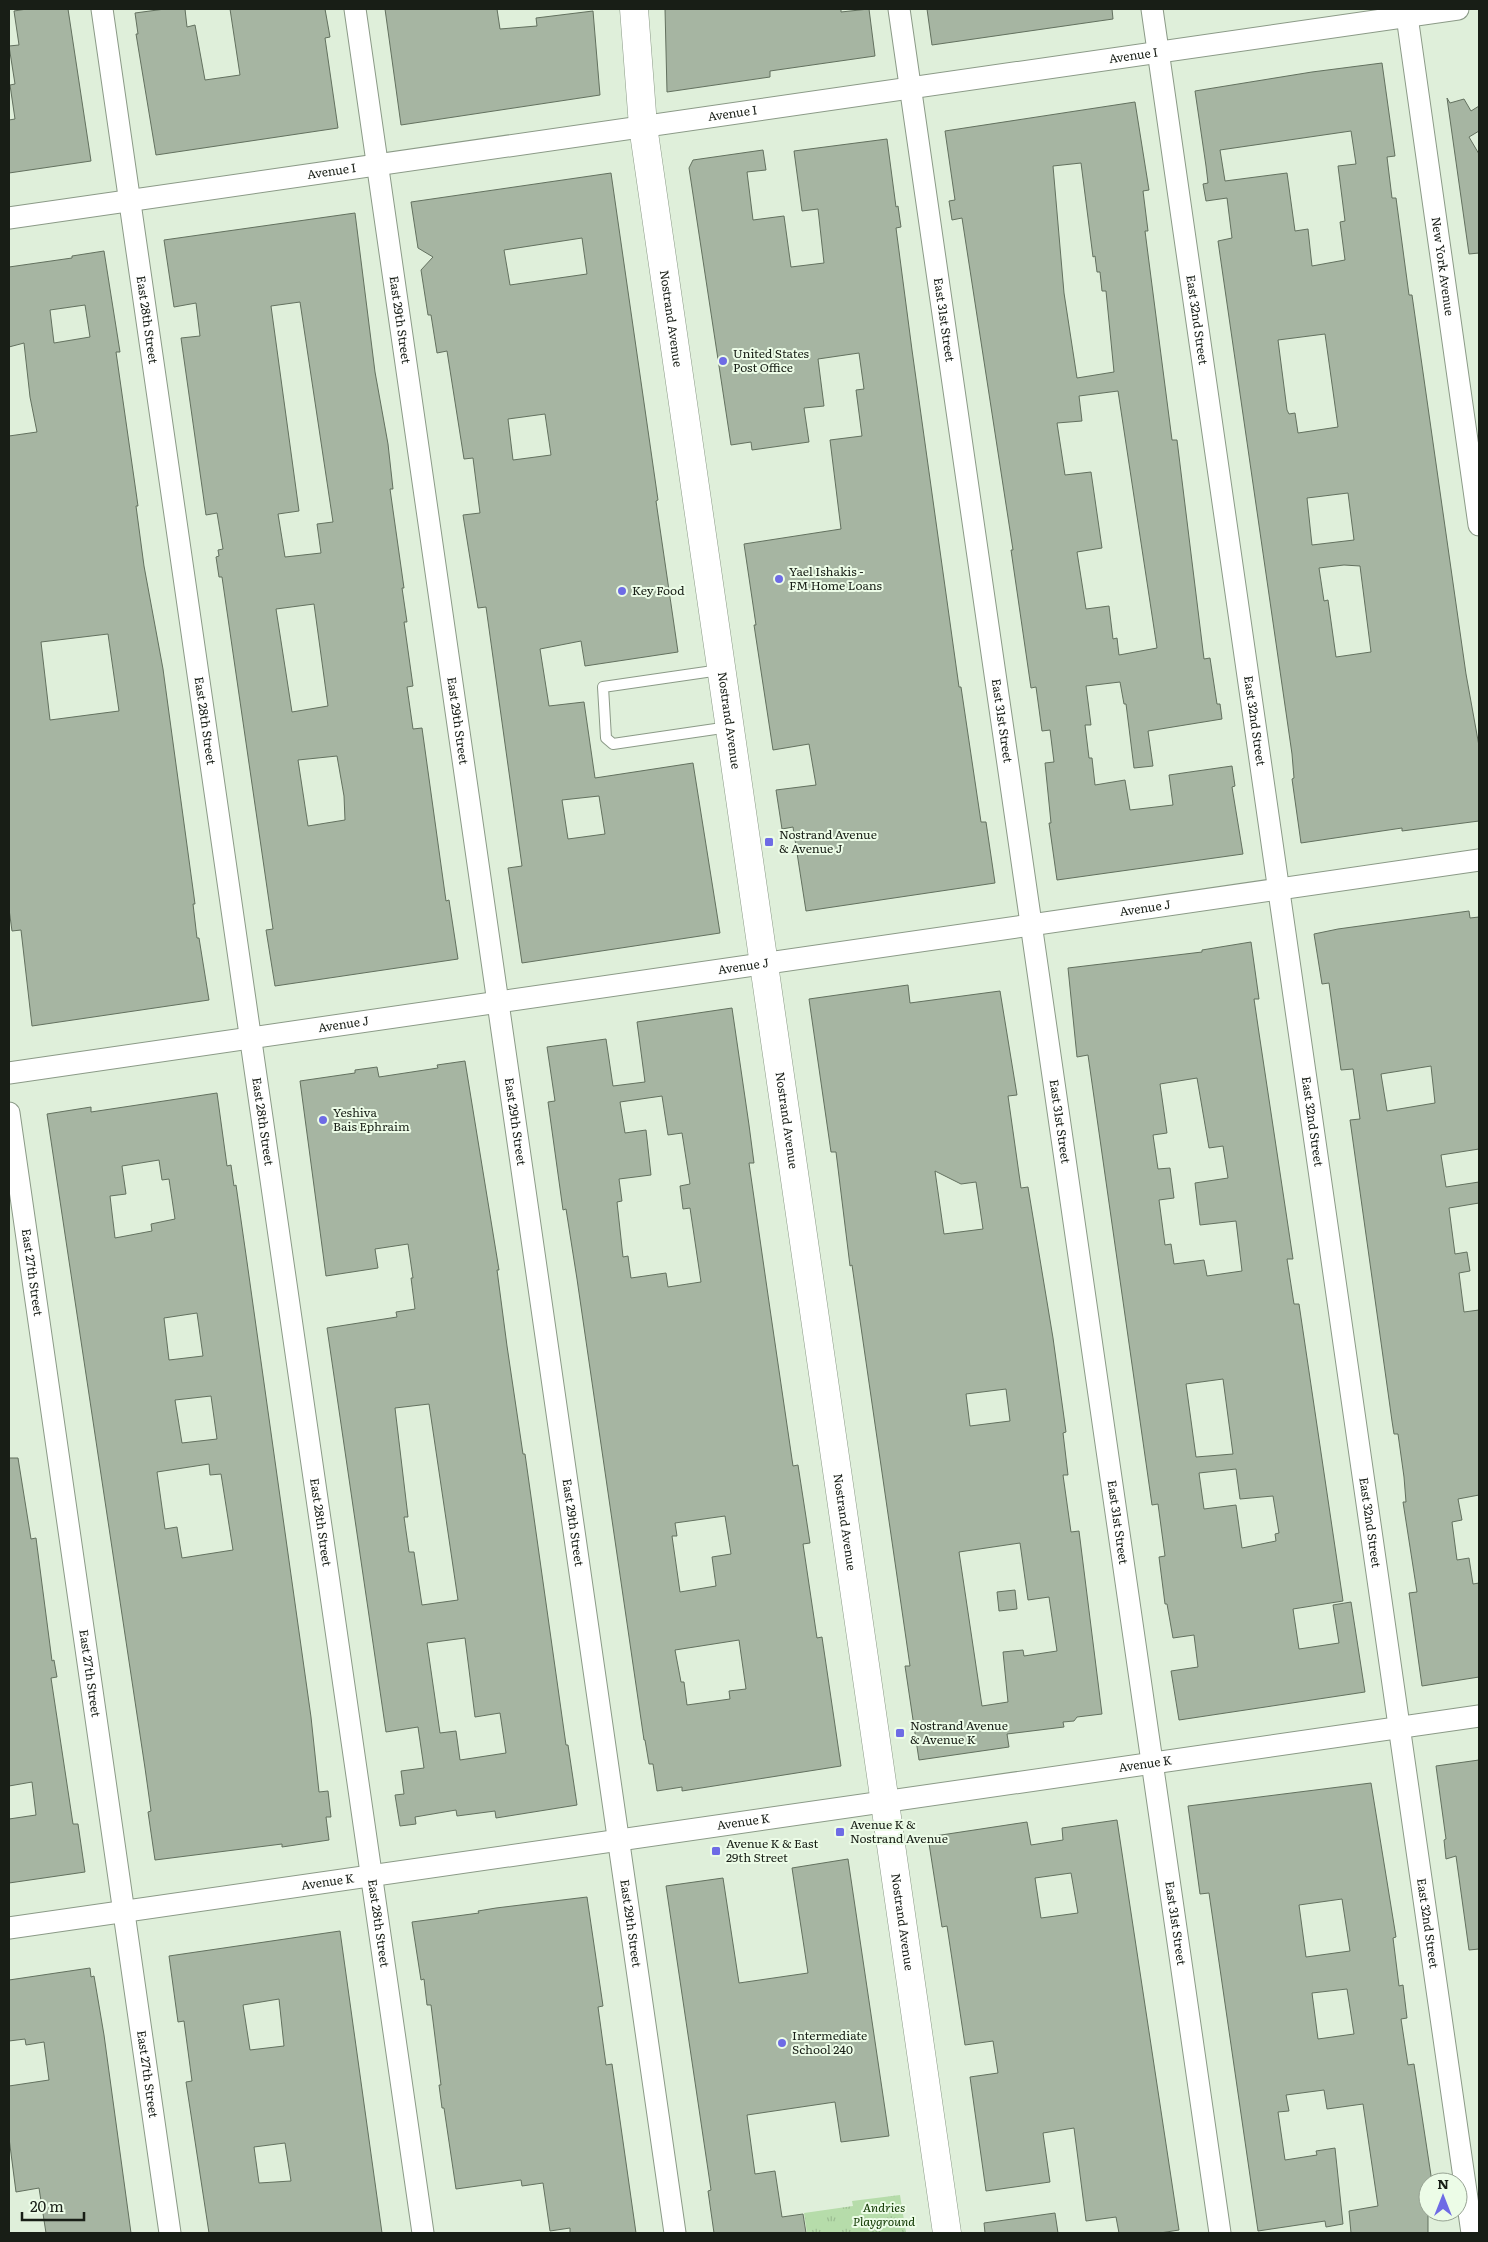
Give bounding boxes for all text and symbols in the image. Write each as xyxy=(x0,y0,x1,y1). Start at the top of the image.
street label: Avenue I xyxy=(1107,42,1159,67)
street label: Avenue I xyxy=(707,100,758,125)
street label: Avenue I xyxy=(306,158,357,183)
street label: New York Avenue xyxy=(1427,216,1459,317)
street label: Nostrand Avenue xyxy=(656,269,688,368)
street label: East 32nd Street xyxy=(1182,273,1213,366)
street label: East 28th Street xyxy=(133,274,163,365)
street label: East 29th Street xyxy=(385,275,416,365)
street label: East 31st Street xyxy=(930,276,960,363)
place label: United States Post Office xyxy=(733,344,810,376)
marker: United States Post Office xyxy=(717,355,729,367)
place label: Yael Ishakis - FM Home Loans xyxy=(789,562,883,594)
marker: Yael Ishakis - FM Home Loans xyxy=(773,573,785,585)
place label: Key Food xyxy=(632,581,685,599)
marker: Key Food xyxy=(616,585,628,597)
street label: Nostrand Avenue xyxy=(714,671,746,770)
street label: East 32nd Street xyxy=(1240,674,1271,767)
street label: East 28th Street xyxy=(190,675,221,766)
street label: East 29th Street xyxy=(443,675,474,766)
street label: East 31st Street xyxy=(988,677,1018,764)
place label: Nostrand Avenue & Avenue J xyxy=(779,825,877,857)
marker: Nostrand Avenue & Avenue J xyxy=(763,836,775,848)
street label: Avenue J xyxy=(1118,895,1172,920)
street label: Avenue J xyxy=(717,953,770,978)
street label: Avenue J xyxy=(317,1011,370,1036)
street label: Nostrand Avenue xyxy=(772,1070,803,1170)
street label: East 32nd Street xyxy=(1298,1075,1328,1168)
street label: East 28th Street xyxy=(248,1076,279,1167)
street label: East 29th Street xyxy=(501,1076,531,1167)
street label: East 31st Street xyxy=(1046,1078,1076,1165)
place label: Yeshiva Bais Ephraim xyxy=(333,1103,410,1135)
marker: Yeshiva Bais Ephraim xyxy=(317,1114,329,1126)
street label: East 27th Street xyxy=(18,1227,48,1317)
street label: Nostrand Avenue xyxy=(830,1472,861,1572)
street label: East 32nd Street xyxy=(1355,1476,1386,1569)
street label: East 28th Street xyxy=(306,1477,337,1568)
street label: East 29th Street xyxy=(559,1477,589,1568)
street label: East 31st Street xyxy=(1103,1479,1133,1566)
street label: East 27th Street xyxy=(75,1628,106,1718)
place label: Nostrand Avenue & Avenue K xyxy=(910,1716,1008,1748)
marker: Nostrand Avenue & Avenue K xyxy=(894,1727,906,1739)
street label: Avenue K xyxy=(1117,1750,1173,1776)
street label: Avenue K xyxy=(715,1808,771,1834)
place label: Avenue K & Nostrand Avenue xyxy=(850,1815,948,1847)
marker: Avenue K & Nostrand Avenue xyxy=(834,1826,846,1838)
place label: Avenue K & East 29th Street xyxy=(726,1834,818,1866)
marker: Avenue K & East 29th Street xyxy=(710,1845,722,1857)
street label: Avenue K xyxy=(300,1868,355,1894)
street label: Nostrand Avenue xyxy=(887,1872,919,1972)
street label: East 32nd Street xyxy=(1413,1877,1444,1970)
street label: East 28th Street xyxy=(364,1878,395,1968)
street label: East 29th Street xyxy=(616,1878,647,1968)
street label: East 31st Street xyxy=(1161,1880,1191,1966)
place label: Intermediate School 240 xyxy=(792,2026,867,2058)
street label: East 27th Street xyxy=(133,2029,163,2119)
marker: Intermediate School 240 xyxy=(776,2037,788,2049)
north arrow xyxy=(1418,2172,1468,2222)
text: N xyxy=(1437,2173,1449,2193)
scale bar xyxy=(22,2190,85,2222)
text: 20 m xyxy=(30,2194,64,2217)
park label: Andries Playground xyxy=(853,2198,915,2230)

